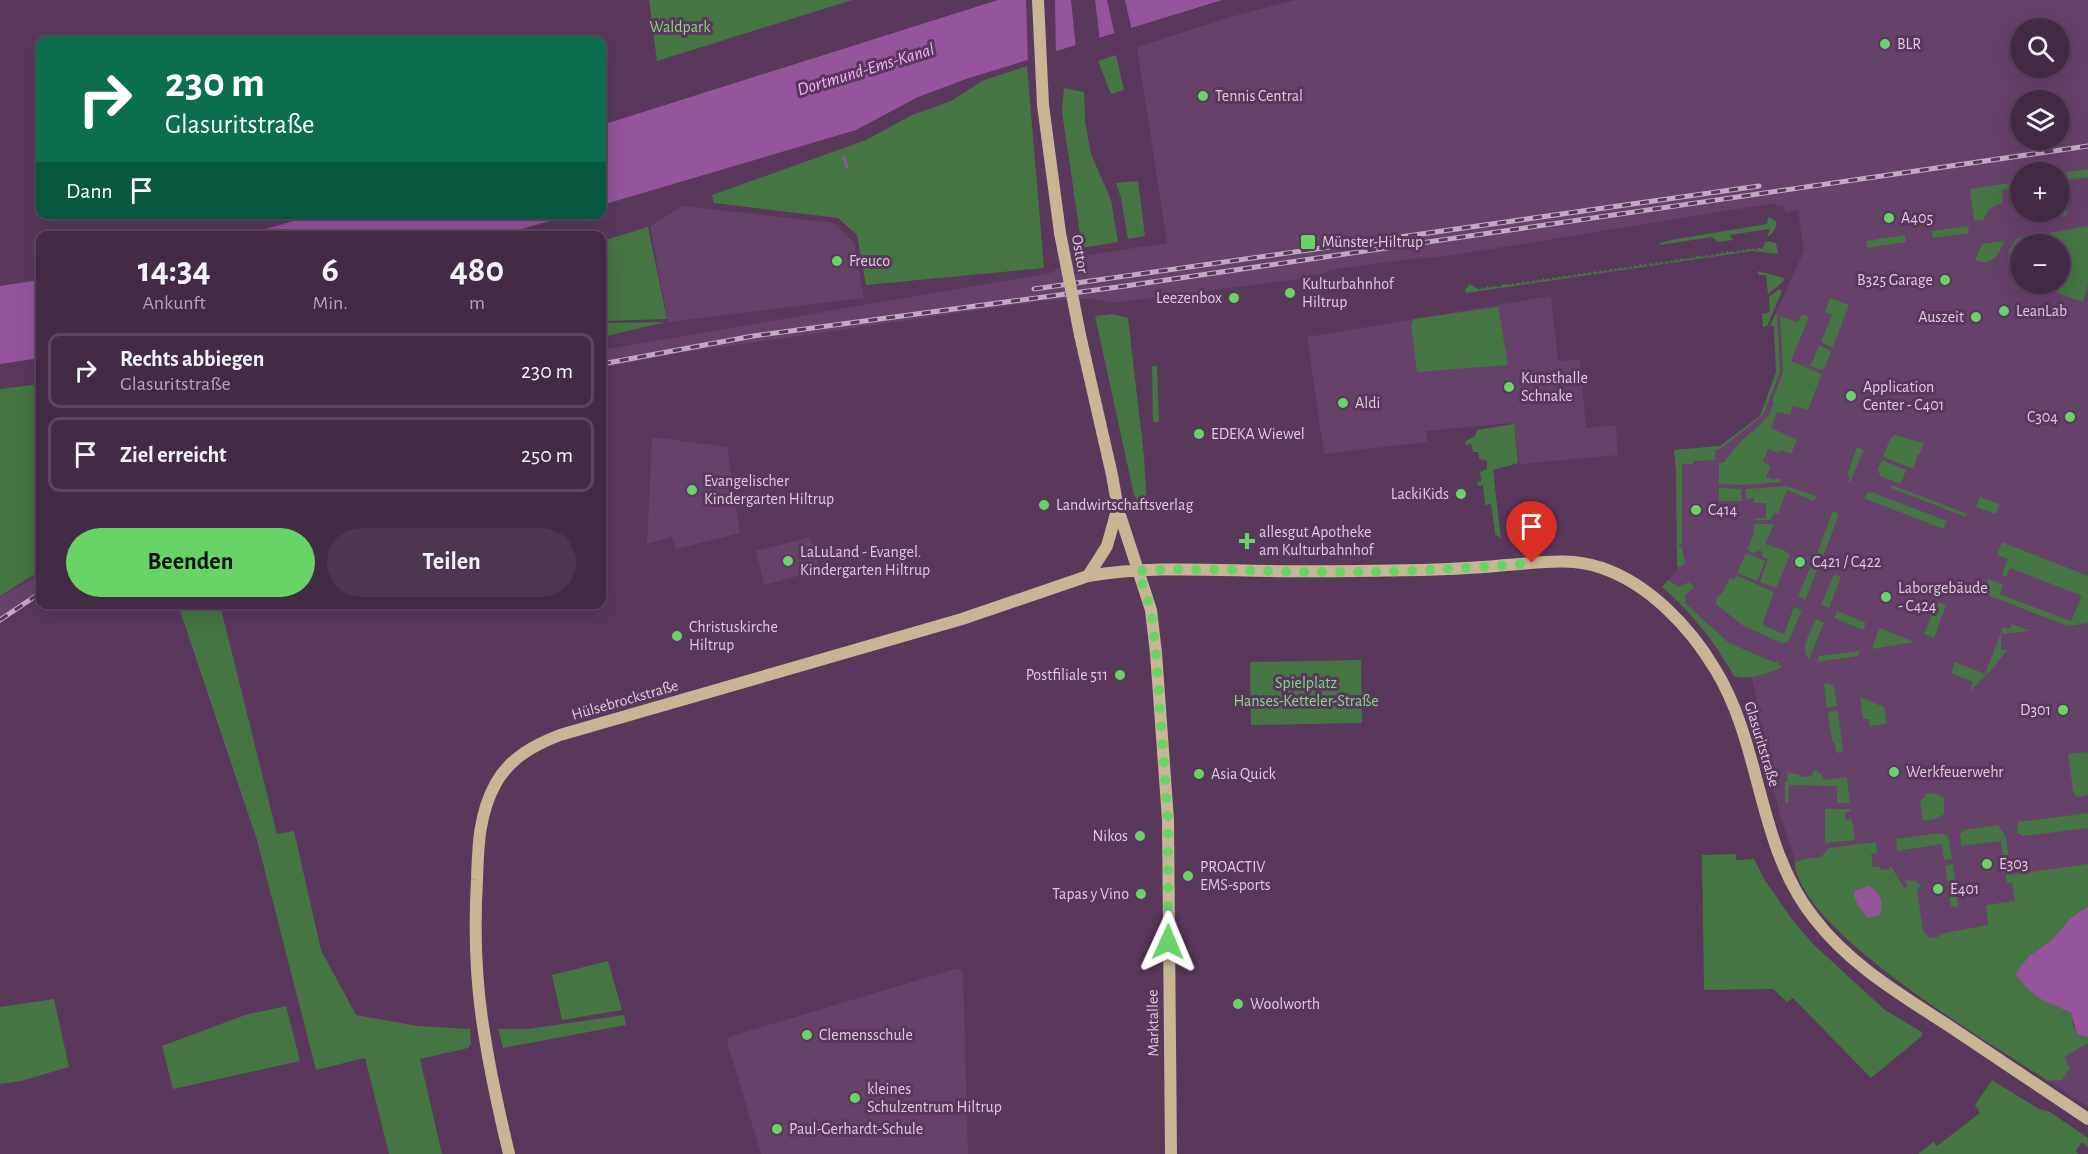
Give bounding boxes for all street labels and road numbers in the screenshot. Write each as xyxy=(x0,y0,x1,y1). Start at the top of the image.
street label: Osttor xyxy=(1069,233,1091,275)
street label: Hülsebrockstraße xyxy=(570,677,680,723)
street label: Glasuritstraße xyxy=(1741,699,1783,789)
street label: Marktallee xyxy=(1144,989,1162,1057)

